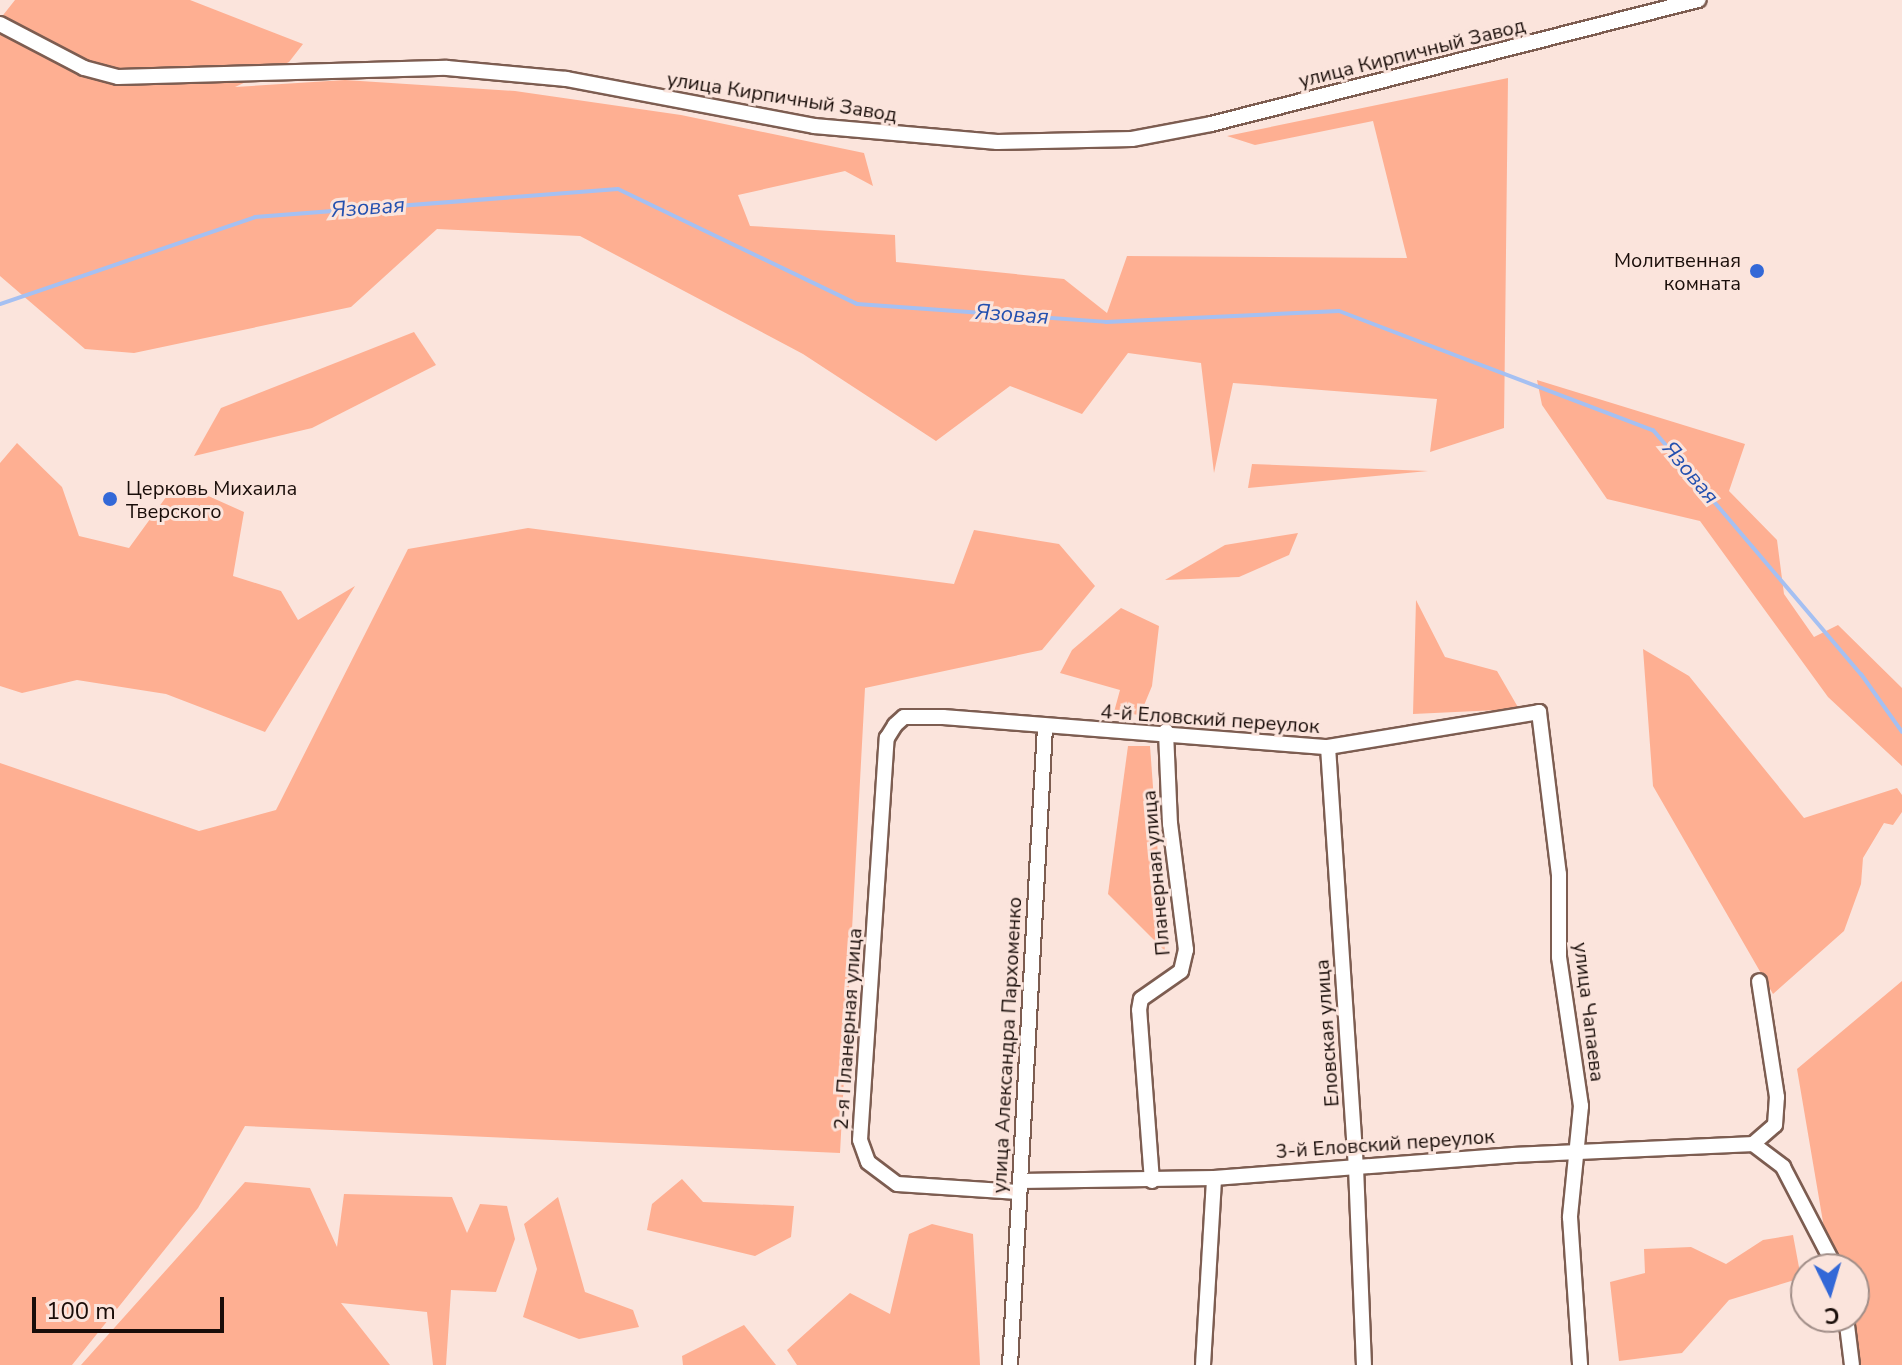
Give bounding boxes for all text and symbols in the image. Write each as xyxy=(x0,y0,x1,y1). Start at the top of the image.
street label: улица Кирпичный Завод xyxy=(1296,13,1528,93)
street label: улица Кирпичный Завод xyxy=(665,67,899,127)
water label: Язовая xyxy=(330,192,406,224)
place label: Молитвенная комната xyxy=(1614,248,1741,295)
marker: Молитвенная комната xyxy=(1748,262,1766,280)
water label: Язовая xyxy=(974,299,1050,331)
water label: Язовая xyxy=(1656,436,1724,510)
place label: Церковь Михаила Тверского xyxy=(126,476,297,523)
marker: Церковь Михаила Тверского xyxy=(101,490,119,508)
street label: 4-й Еловский переулок xyxy=(1100,699,1320,739)
street label: Планерная улица xyxy=(1137,789,1175,957)
street label: улица Александра Пархоменко xyxy=(987,896,1027,1194)
street label: 2-я Планерная улица xyxy=(829,927,867,1131)
street label: улица Чапаева xyxy=(1569,941,1609,1083)
street label: Еловская улица xyxy=(1310,958,1344,1108)
street label: 3-й Еловский переулок xyxy=(1275,1124,1495,1164)
north arrow xyxy=(1790,1253,1870,1333)
scale bar xyxy=(36,1281,228,1331)
text: 100 m xyxy=(46,1295,116,1327)
text: С xyxy=(1823,1299,1841,1331)

